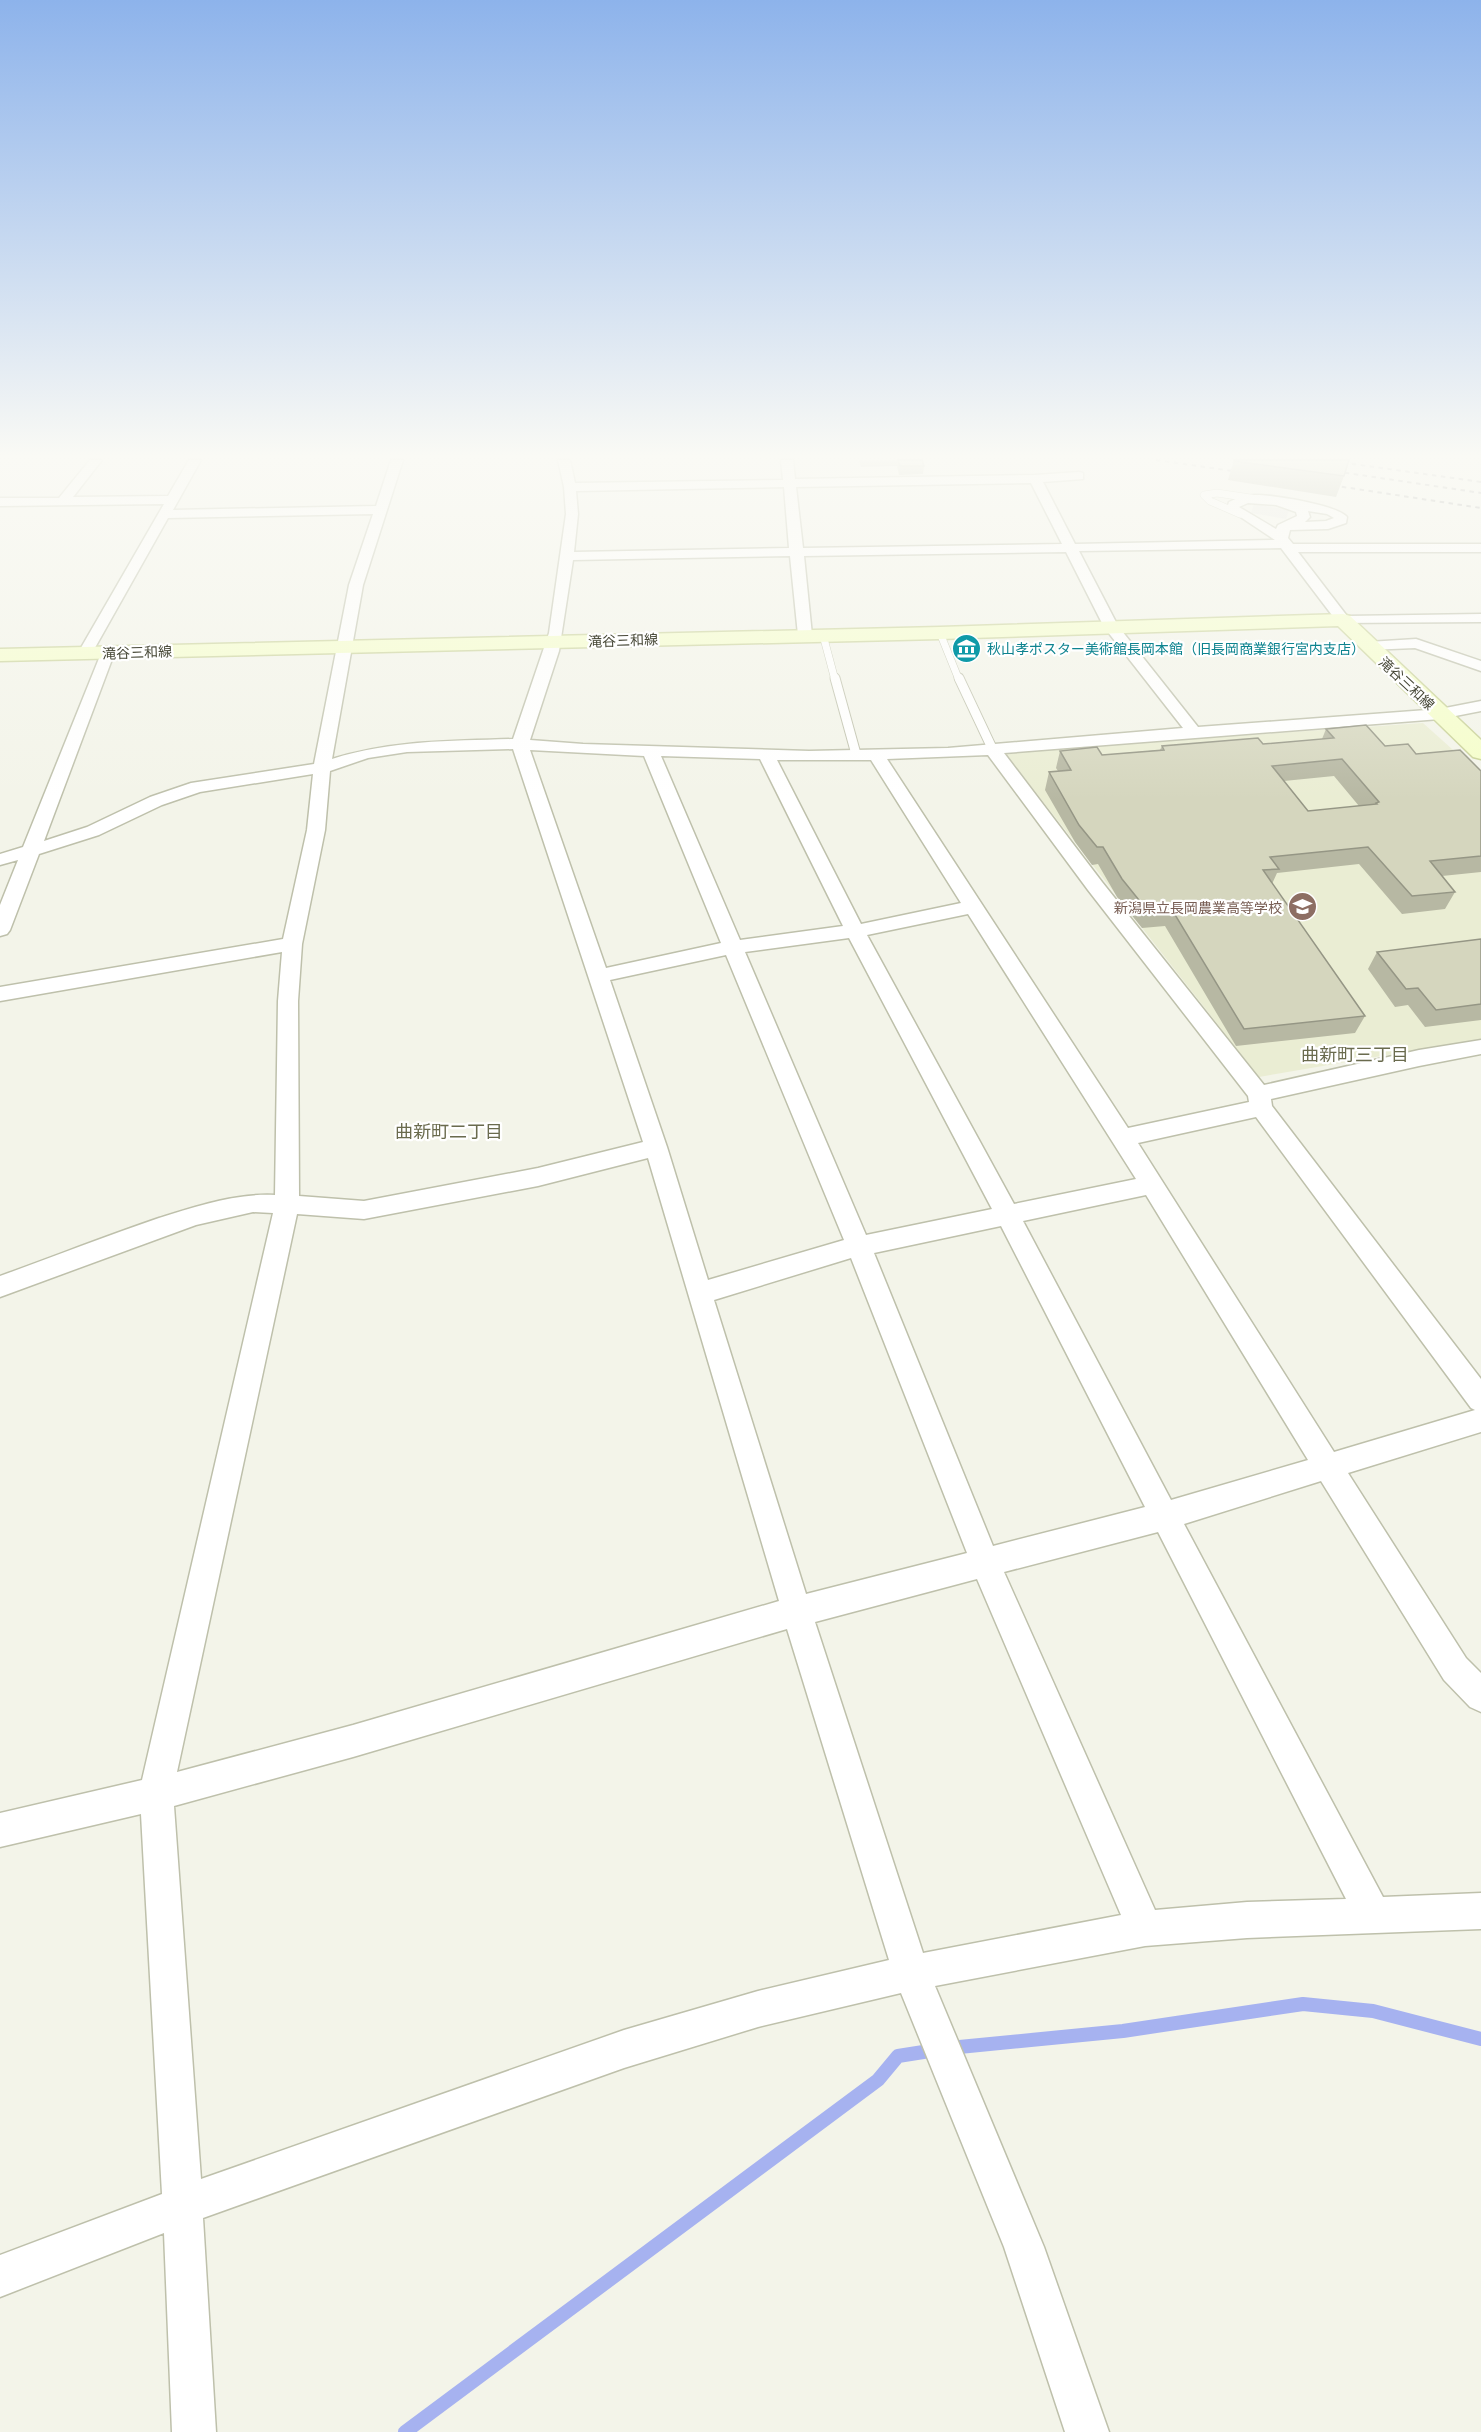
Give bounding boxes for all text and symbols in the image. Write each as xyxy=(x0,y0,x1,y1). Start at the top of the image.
street label: 滝谷三和線 xyxy=(588,630,658,650)
museum icon: 秋山孝ポスター美術館長岡本館（旧長岡商業銀行宮内支店） xyxy=(950,632,982,664)
place label: 秋山孝ポスター美術館長岡本館（旧長岡商業銀行宮内支店） xyxy=(987,640,1365,657)
street label: 滝谷三和線 xyxy=(102,642,172,662)
street label: 滝谷三和線 xyxy=(1376,653,1438,713)
school or university icon: 新潟県立長岡農業高等学校 xyxy=(1287,891,1319,923)
place label: 新潟県立長岡農業高等学校 xyxy=(1114,899,1282,916)
district label: 曲新町三丁目 xyxy=(1301,1043,1409,1065)
district label: 曲新町二丁目 xyxy=(395,1120,503,1142)

